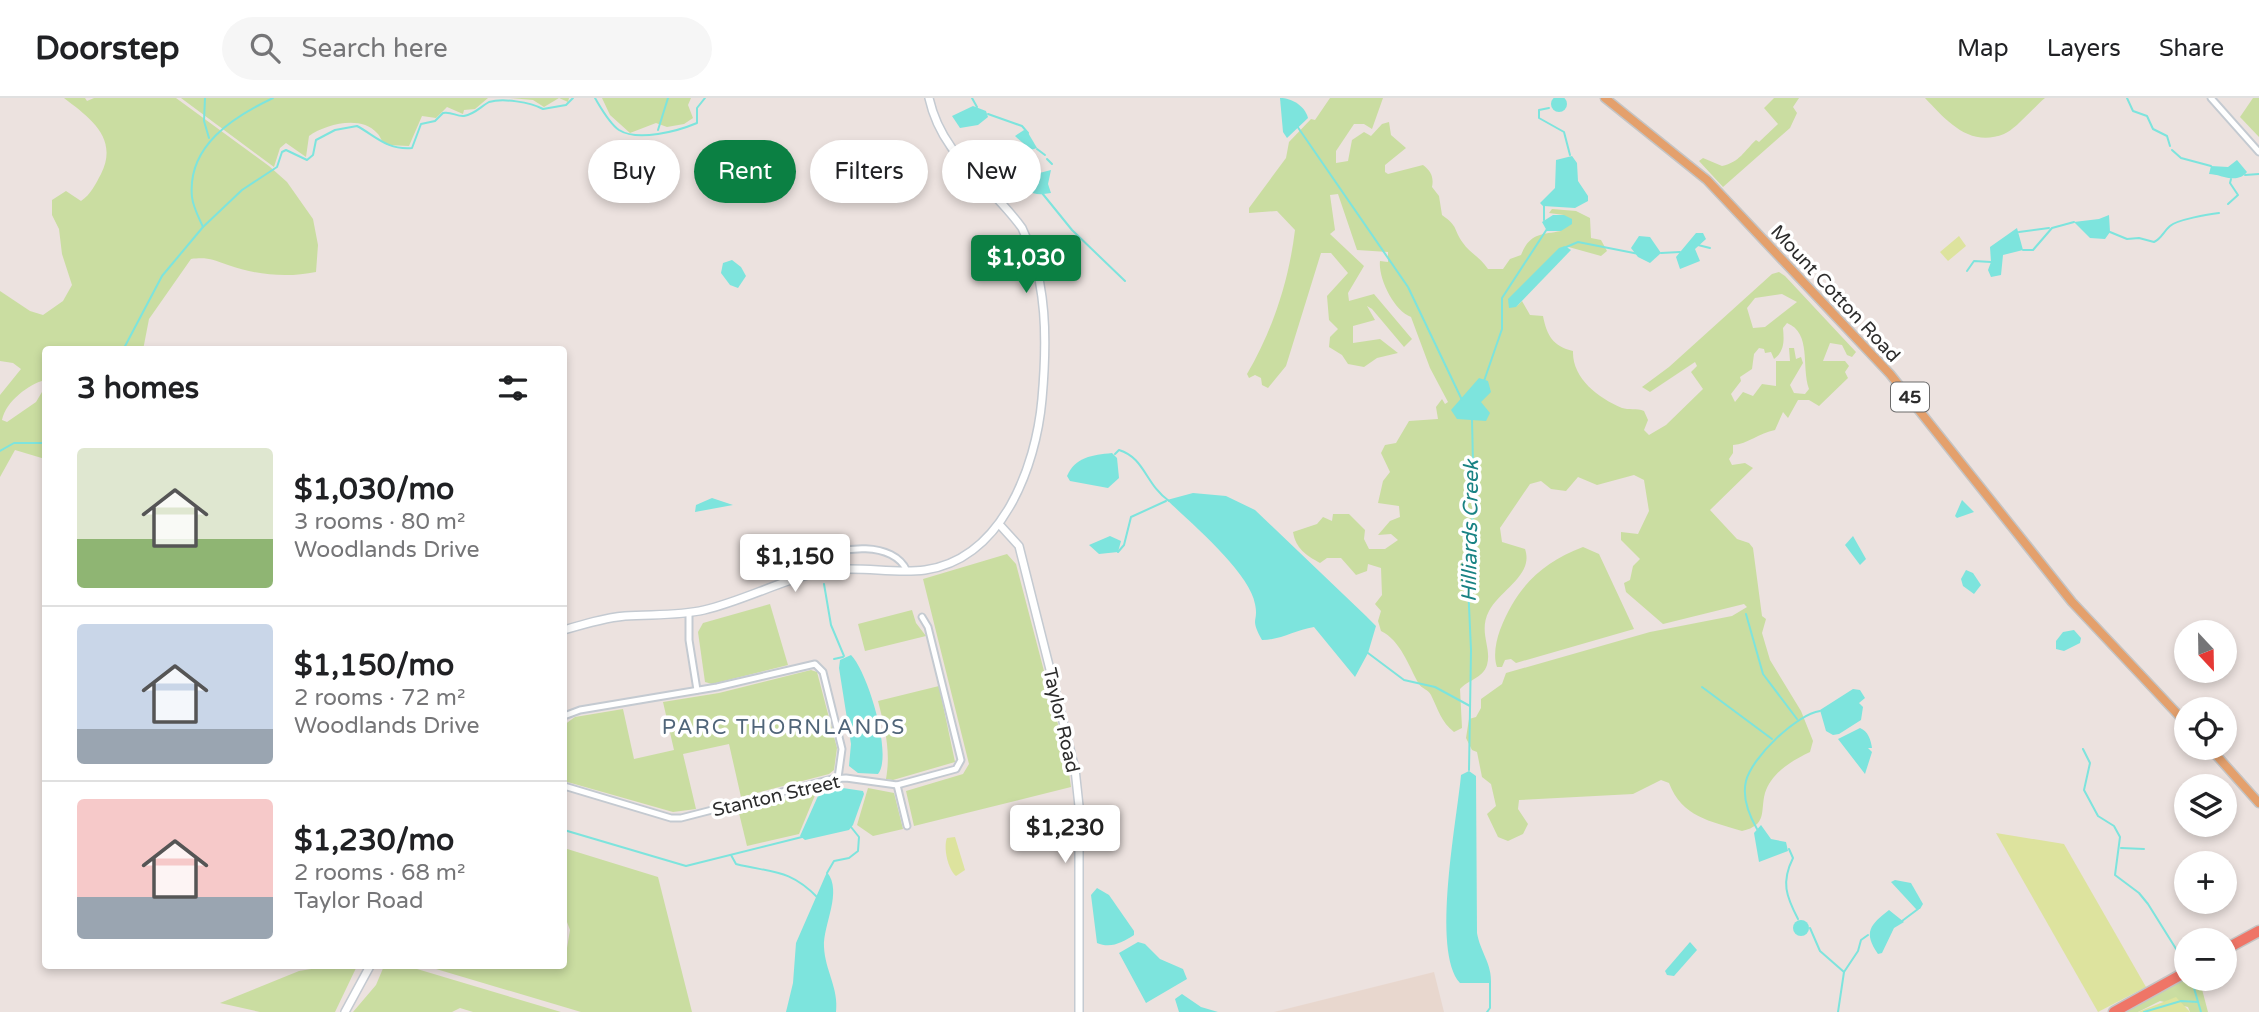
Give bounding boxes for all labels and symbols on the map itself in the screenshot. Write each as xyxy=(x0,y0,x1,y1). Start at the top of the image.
street label: Mount Cotton Road xyxy=(1766,221,1904,367)
pin: $1,030 xyxy=(969,236,1083,295)
road number: 45 xyxy=(1891,382,1929,412)
water label: Hilliards Creek xyxy=(1457,458,1484,602)
pin: $1,150 xyxy=(738,534,852,594)
north arrow xyxy=(2174,620,2236,682)
street label: Taylor Road xyxy=(1038,666,1084,775)
district label: PARC THORNLANDS xyxy=(662,715,906,740)
street label: Stanton Street xyxy=(710,771,842,821)
pin: $1,230 xyxy=(1008,806,1122,865)

